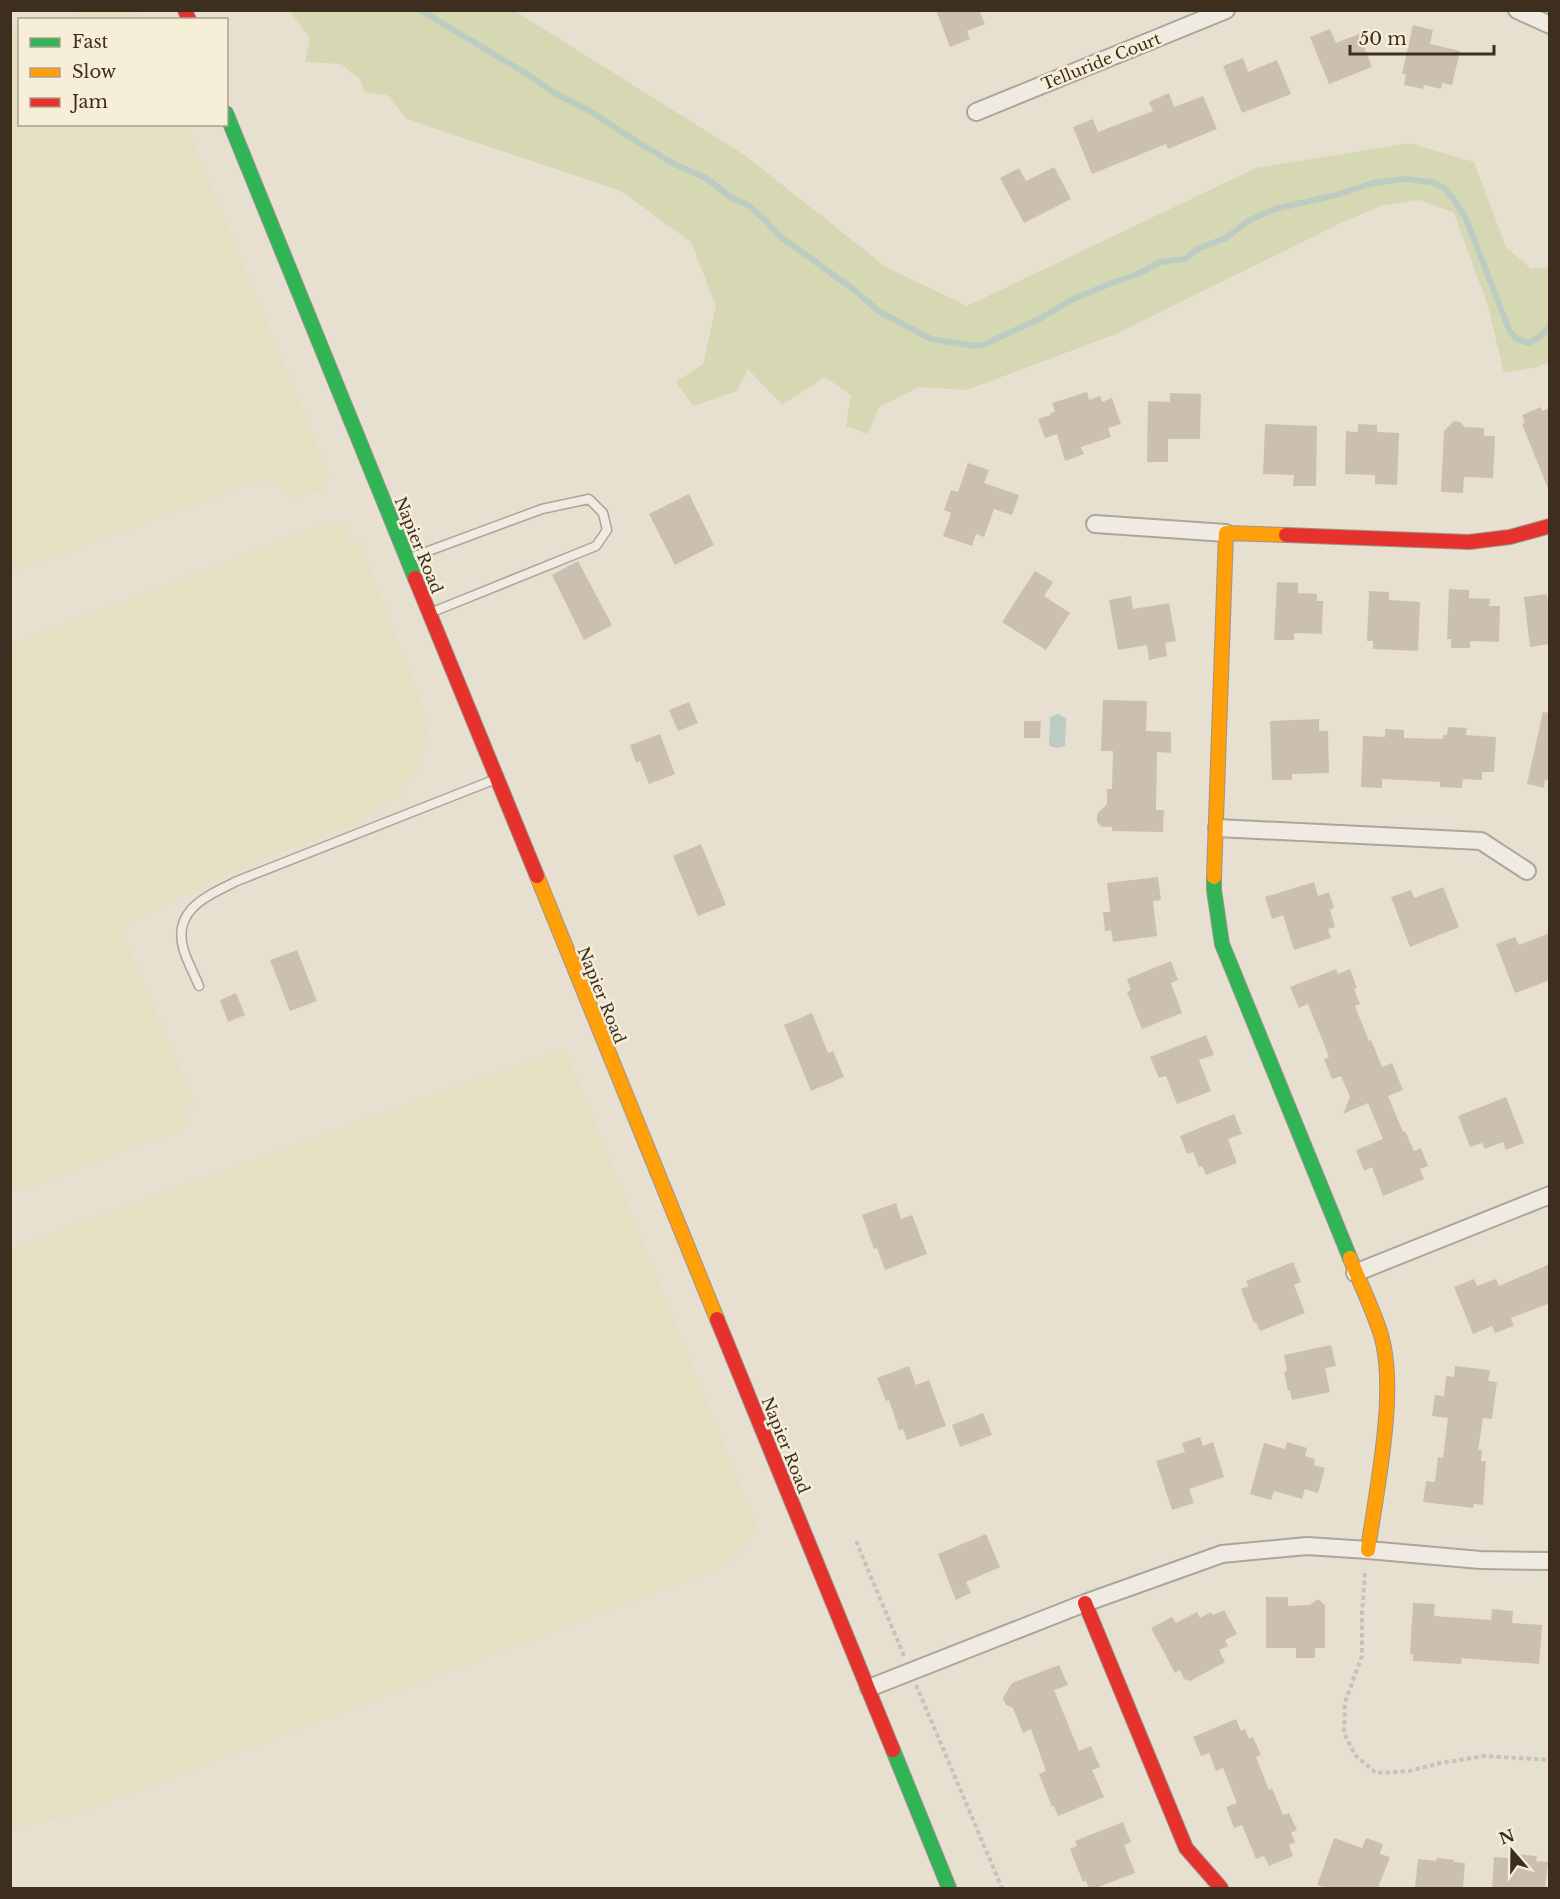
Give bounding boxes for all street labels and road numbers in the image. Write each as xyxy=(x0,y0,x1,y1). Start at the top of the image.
street label: Telluride Court xyxy=(1038,28,1164,94)
street label: Napier Road xyxy=(391,494,448,596)
street label: Napier Road xyxy=(574,944,631,1046)
street label: Napier Road xyxy=(758,1394,815,1496)

